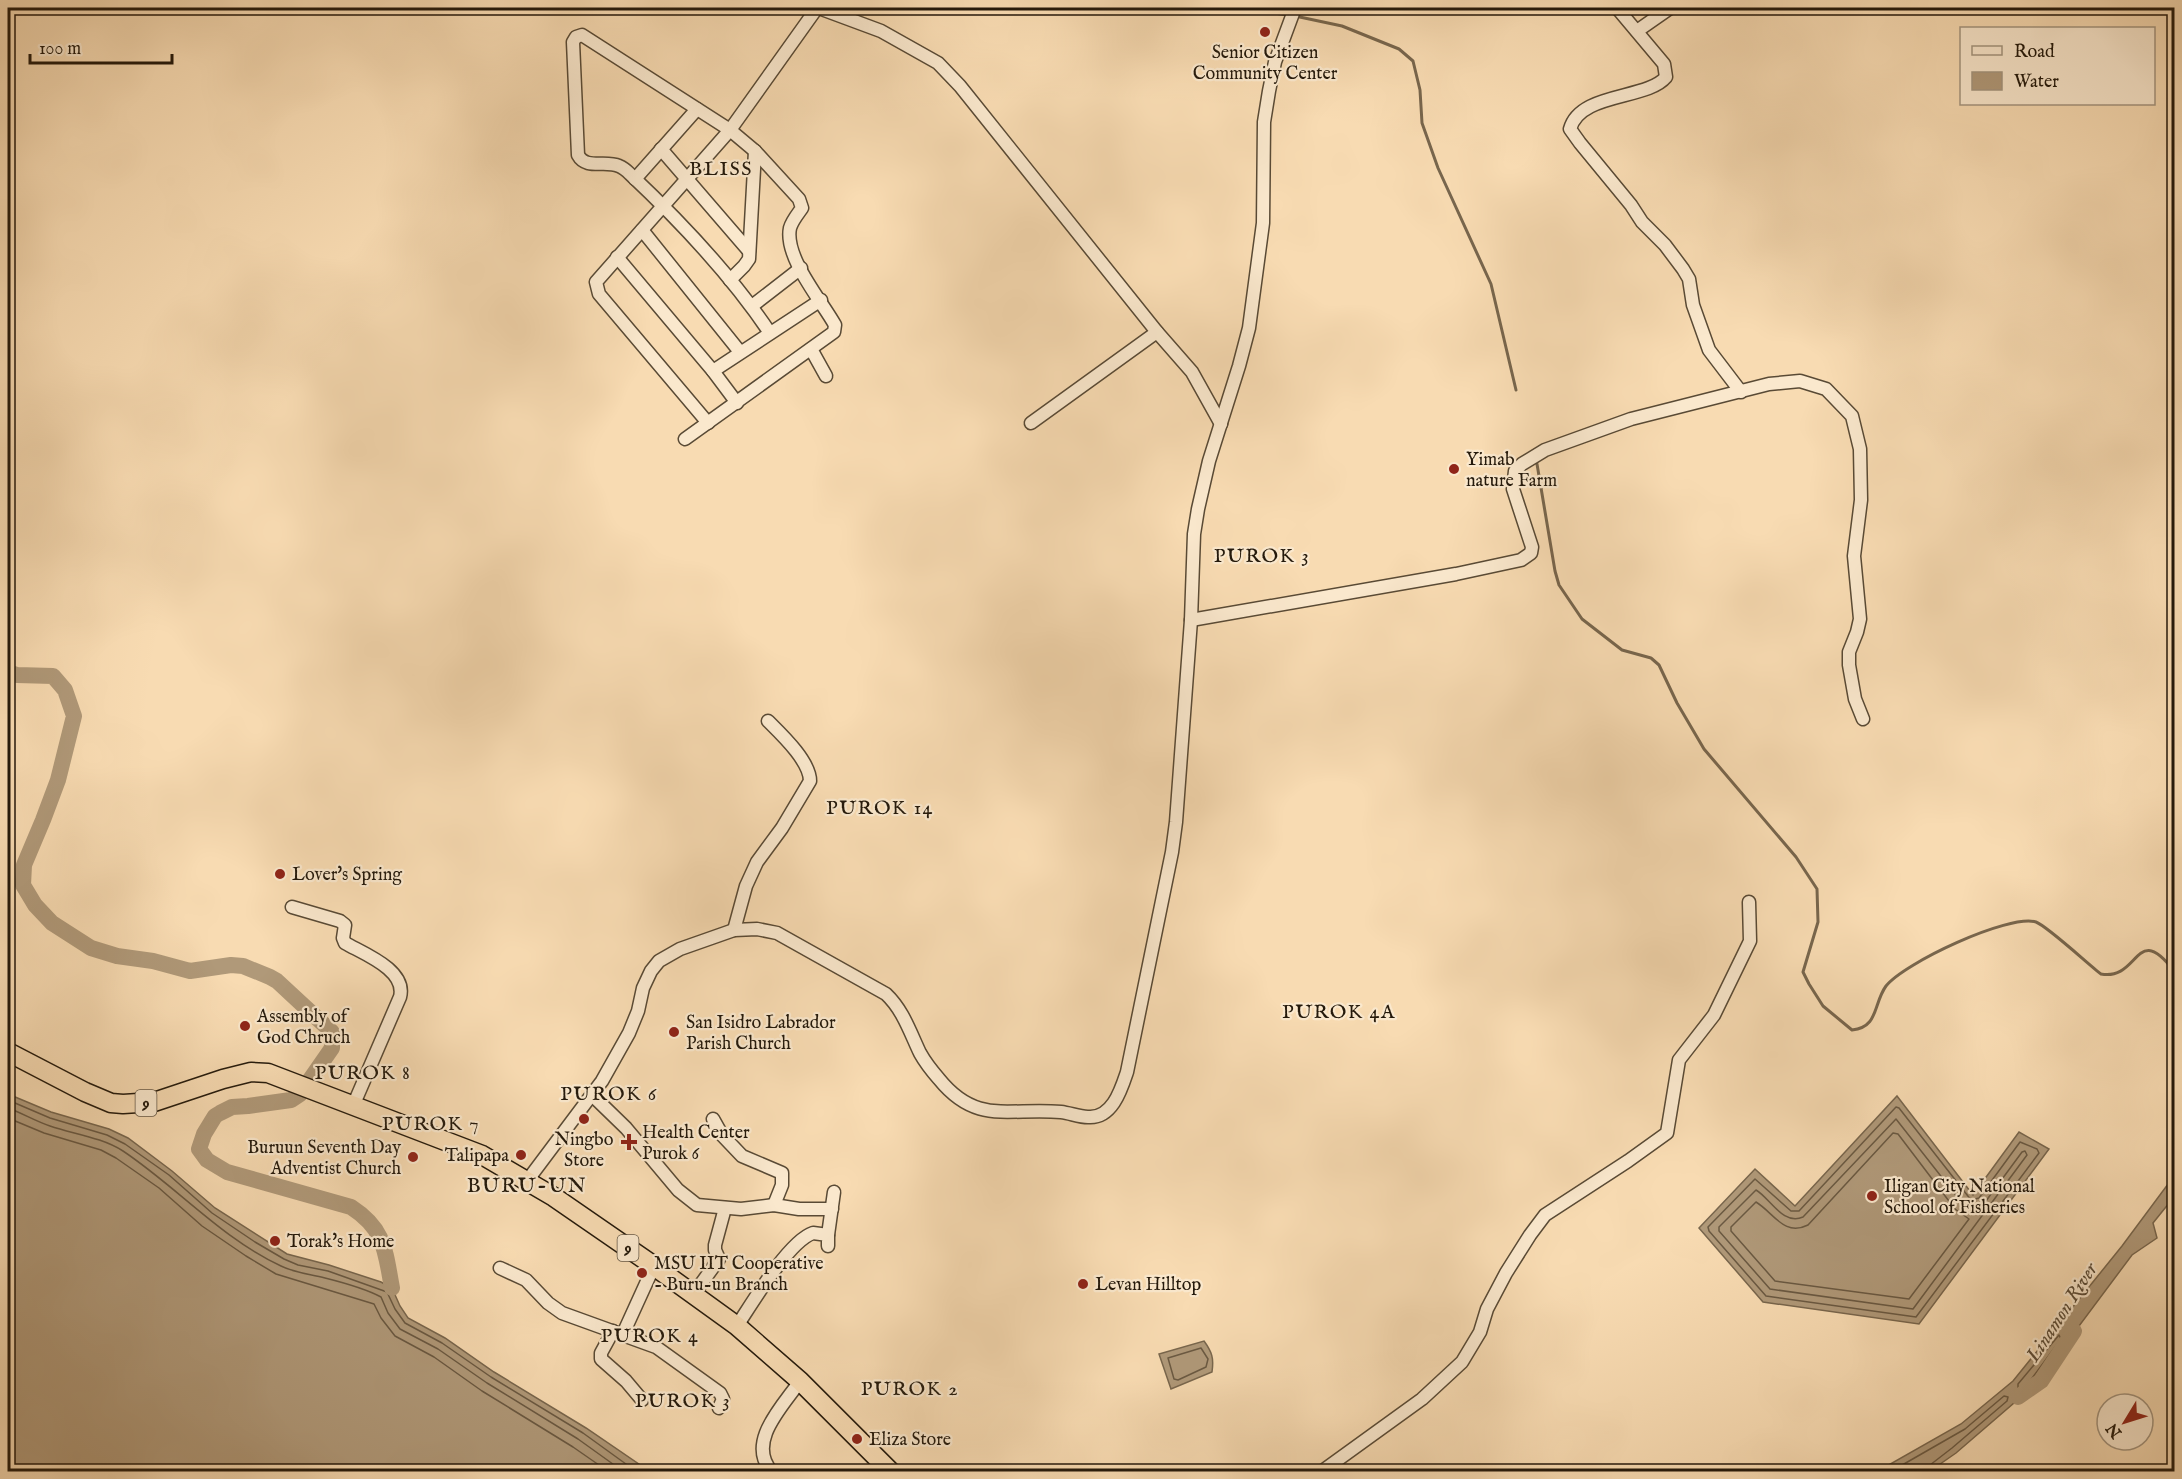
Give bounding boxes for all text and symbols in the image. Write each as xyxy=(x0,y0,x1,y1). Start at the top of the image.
marker: Senior Citizen Community Center xyxy=(1258,25,1272,39)
scale bar xyxy=(30,27,172,65)
legend xyxy=(1960,27,2155,105)
text: 100 m xyxy=(39,38,81,61)
text: Road xyxy=(2014,41,2055,64)
place label: Senior Citizen Community Center xyxy=(1193,42,1338,86)
text: Water xyxy=(2014,71,2059,94)
district label: BLISS xyxy=(689,157,753,182)
place label: Yimab nature Farm xyxy=(1466,449,1557,493)
marker: Yimab nature Farm xyxy=(1447,462,1461,476)
district label: PUROK 3 xyxy=(1214,544,1310,569)
district label: PUROK 14 xyxy=(826,796,934,821)
place label: Lover's Spring xyxy=(292,864,402,887)
marker: Lover's Spring xyxy=(273,867,287,881)
district label: PUROK 4A xyxy=(1282,1000,1396,1025)
place label: Assembly of God Chruch xyxy=(256,1006,351,1050)
place label: San Isidro Labrador Parish Church xyxy=(686,1012,836,1056)
marker: Assembly of God Chruch xyxy=(238,1019,252,1033)
marker: San Isidro Labrador Parish Church xyxy=(667,1025,681,1039)
district label: PUROK 8 xyxy=(315,1061,411,1086)
district label: PUROK 6 xyxy=(560,1082,658,1107)
road number: 9 xyxy=(136,1090,156,1116)
district label: PUROK 7 xyxy=(382,1112,480,1137)
marker: Ningbo Store xyxy=(577,1112,591,1126)
place label: Health Center Purok 6 xyxy=(642,1122,750,1166)
place label: Ningbo Store xyxy=(555,1129,614,1173)
marker: Health Center Purok 6 xyxy=(620,1133,638,1151)
place label: Buruun Seventh Day Adventist Church xyxy=(247,1137,401,1181)
place label: Talipapa xyxy=(445,1145,509,1168)
marker: Talipapa xyxy=(514,1148,528,1162)
marker: Buruun Seventh Day Adventist Church xyxy=(406,1150,420,1164)
district label: BURU-UN xyxy=(467,1173,587,1200)
place label: Iligan City National School of Fisheries xyxy=(1884,1176,2035,1220)
marker: Iligan City National School of Fisheries xyxy=(1865,1189,1879,1203)
place label: Torak's Home xyxy=(287,1231,394,1254)
marker: Torak's Home xyxy=(268,1234,282,1248)
road number: 9 xyxy=(618,1235,638,1261)
place label: MSU IIT Cooperative - Buru-un Branch xyxy=(654,1253,824,1297)
water label: Linamon River xyxy=(2020,1258,2104,1368)
marker: MSU IIT Cooperative - Buru-un Branch xyxy=(635,1266,649,1280)
place label: Levan Hilltop xyxy=(1095,1274,1201,1297)
marker: Levan Hilltop xyxy=(1076,1277,1090,1291)
district label: PUROK 4 xyxy=(601,1324,699,1349)
district label: PUROK 2 xyxy=(861,1377,959,1402)
district label: PUROK 3 xyxy=(635,1389,731,1414)
north arrow xyxy=(2095,1392,2155,1452)
text: N xyxy=(2103,1418,2128,1442)
place label: Eliza Store xyxy=(869,1429,951,1452)
marker: Eliza Store xyxy=(850,1432,864,1446)

